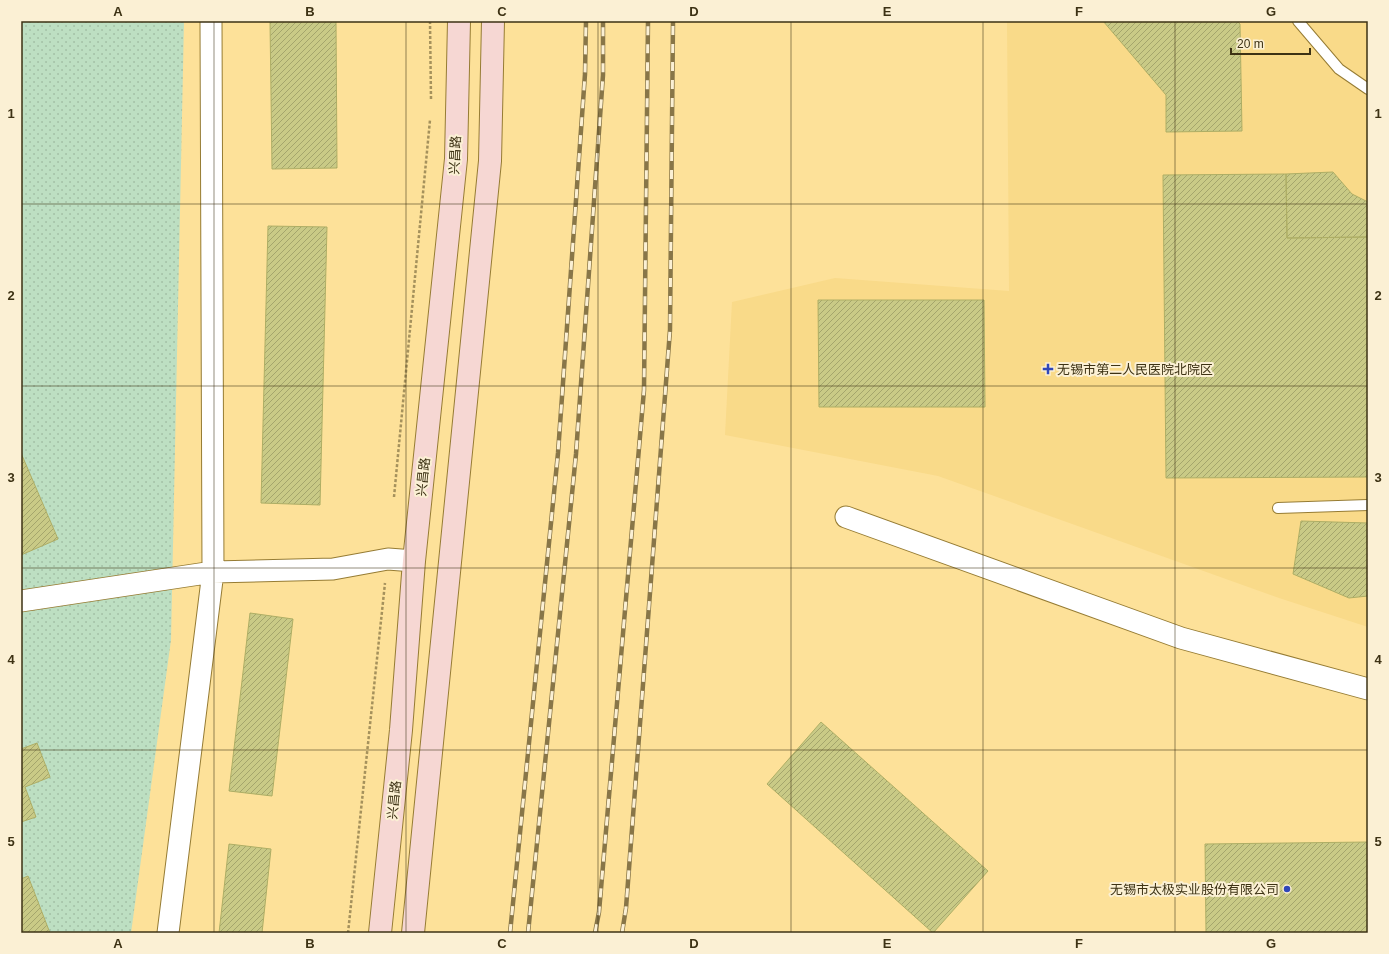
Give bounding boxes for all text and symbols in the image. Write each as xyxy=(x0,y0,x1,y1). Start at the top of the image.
text: A xyxy=(113,4,123,19)
text: B xyxy=(305,4,315,19)
text: C xyxy=(497,4,507,19)
text: D xyxy=(689,4,699,19)
text: E xyxy=(883,4,892,19)
text: F xyxy=(1075,4,1083,19)
text: G xyxy=(1266,4,1276,19)
scale bar xyxy=(1231,30,1310,56)
text: 20 m xyxy=(1237,37,1264,51)
text: 1 xyxy=(7,106,15,121)
text: 1 xyxy=(1374,106,1382,121)
street label: 兴昌路 xyxy=(446,135,464,175)
text: 2 xyxy=(7,288,15,303)
text: 2 xyxy=(1374,288,1382,303)
place label: 无锡市第二人民医院北院区 xyxy=(1057,362,1213,377)
marker: 无锡市第二人民医院北院区 xyxy=(1042,363,1054,375)
street label: 兴昌路 xyxy=(414,457,432,497)
text: 3 xyxy=(7,470,15,485)
text: 3 xyxy=(1374,470,1382,485)
text: 4 xyxy=(7,652,15,667)
text: 4 xyxy=(1374,652,1382,667)
street label: 兴昌路 xyxy=(385,780,403,820)
text: 5 xyxy=(7,834,15,849)
text: 5 xyxy=(1374,834,1382,849)
place label: 无锡市太极实业股份有限公司 xyxy=(1110,882,1279,897)
marker: 无锡市太极实业股份有限公司 xyxy=(1282,884,1292,894)
text: A xyxy=(113,936,123,951)
text: B xyxy=(305,936,315,951)
text: C xyxy=(497,936,507,951)
text: D xyxy=(689,936,699,951)
text: E xyxy=(883,936,892,951)
text: F xyxy=(1075,936,1083,951)
text: G xyxy=(1266,936,1276,951)

